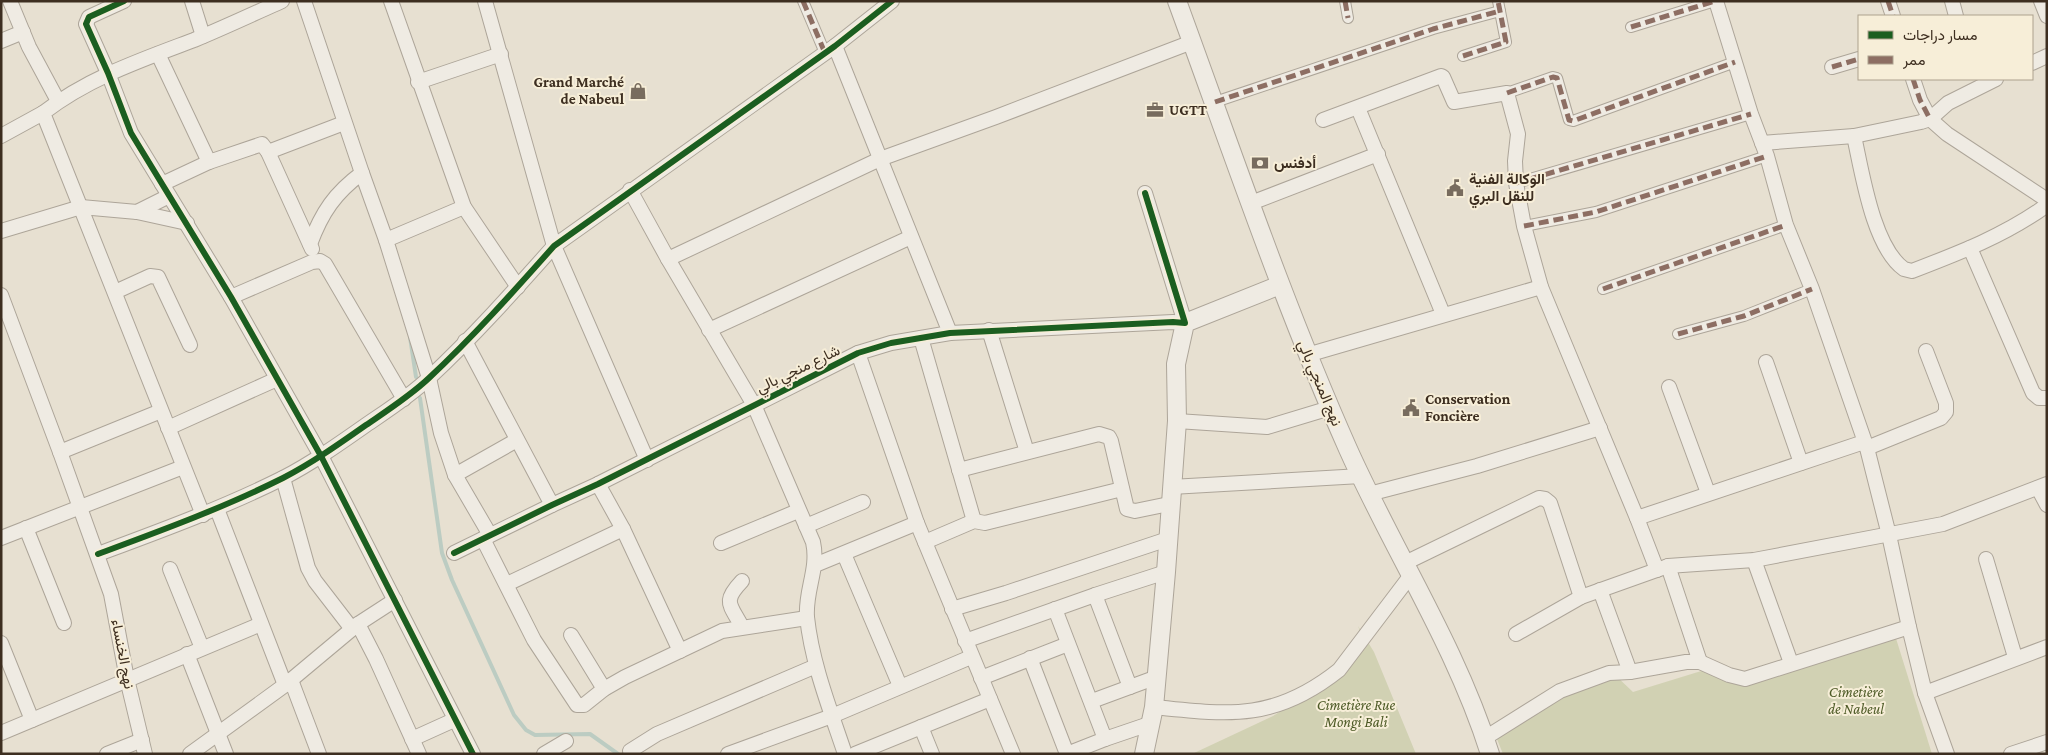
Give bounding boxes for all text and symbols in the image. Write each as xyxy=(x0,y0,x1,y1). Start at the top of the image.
legend xyxy=(1858,15,2033,80)
text: مسار دراجات xyxy=(1903,27,1977,44)
text: ممر xyxy=(1902,52,1925,69)
place label: Grand Marché de Nabeul xyxy=(533,74,625,107)
shop icon: Grand Marché de Nabeul xyxy=(628,81,648,101)
office icon: UGTT xyxy=(1145,100,1165,120)
place label: UGTT xyxy=(1169,102,1207,118)
bank icon: أدفنس xyxy=(1250,153,1270,173)
place label: أدفنس xyxy=(1274,155,1316,172)
place label: الوكالة الفنية للنقل البري xyxy=(1469,171,1545,209)
public building icon: الوكالة الفنية للنقل البري xyxy=(1445,178,1465,198)
street label: نهج المنجي بالي xyxy=(1290,338,1345,430)
street label: شارع منجي بالي xyxy=(753,342,845,401)
place label: Conservation Foncière xyxy=(1425,391,1511,424)
public building icon: Conservation Foncière xyxy=(1401,398,1421,418)
street label: نهج الخنساء xyxy=(105,618,138,691)
park label: Cimetière de Nabeul xyxy=(1828,684,1884,717)
park label: Cimetière Rue Mongi Bali xyxy=(1317,697,1396,731)

